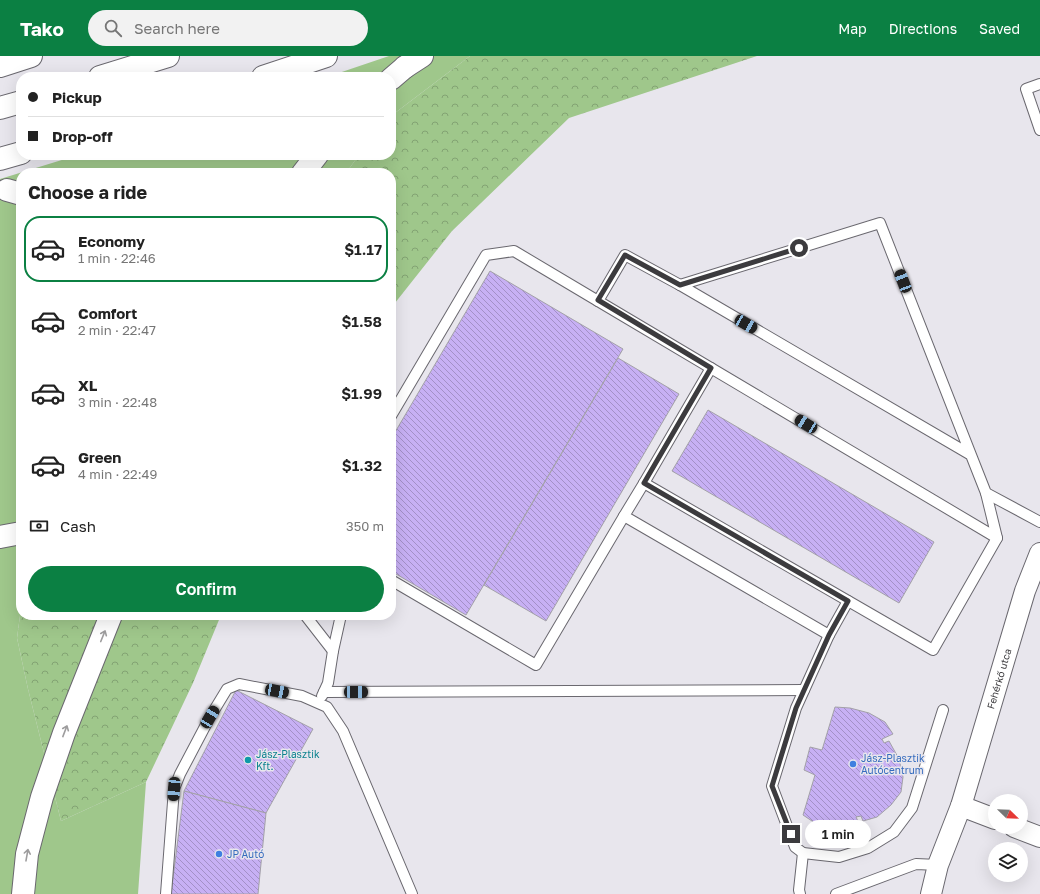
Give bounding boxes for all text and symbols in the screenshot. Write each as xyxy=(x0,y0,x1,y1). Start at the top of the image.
search box xyxy=(88,10,368,46)
text: Tako xyxy=(20,17,64,40)
icon: search xyxy=(102,17,124,39)
text: Search here xyxy=(134,19,220,37)
text: Map xyxy=(838,20,867,37)
text: Directions xyxy=(889,20,957,37)
text: Saved xyxy=(979,20,1020,37)
text: Pickup xyxy=(52,88,102,106)
text: Drop-off xyxy=(52,127,112,145)
text: Choose a ride xyxy=(28,181,147,203)
icon: car xyxy=(30,231,66,267)
text: Economy xyxy=(78,232,145,250)
route start xyxy=(790,239,808,257)
text: $1.17 xyxy=(344,240,382,258)
text: 1 min · 22:46 xyxy=(78,250,156,266)
car xyxy=(893,268,913,294)
icon: car xyxy=(30,303,66,339)
text: Comfort xyxy=(78,304,137,322)
text: $1.58 xyxy=(341,312,382,330)
car xyxy=(733,313,759,335)
text: 2 min · 22:47 xyxy=(78,322,156,338)
icon: car xyxy=(30,375,66,411)
text: XL xyxy=(78,376,97,394)
text: $1.99 xyxy=(341,384,382,402)
text: 3 min · 22:48 xyxy=(78,394,157,410)
car xyxy=(793,413,819,435)
icon: car xyxy=(30,447,66,483)
text: Green xyxy=(78,448,121,466)
text: $1.32 xyxy=(342,456,382,474)
text: 4 min · 22:49 xyxy=(78,466,157,482)
icon: cash xyxy=(28,515,50,537)
text: Cash xyxy=(60,517,96,535)
text: 350 m xyxy=(346,518,384,534)
button: Confirm xyxy=(28,566,384,612)
one-way arrow xyxy=(99,630,107,642)
street label: Fehérkő utca xyxy=(984,647,1014,710)
car xyxy=(264,683,290,699)
car xyxy=(344,686,368,698)
car xyxy=(199,704,221,730)
one-way arrow xyxy=(61,726,69,738)
place label: Jász-Plasztik Kft. xyxy=(256,748,320,772)
place label: Jász-Plasztik Autócentrum xyxy=(861,752,925,776)
marker: Jász-Plasztik Kft. xyxy=(243,755,253,765)
marker: Jász-Plasztik Autócentrum xyxy=(848,759,858,769)
car xyxy=(167,777,181,801)
north arrow xyxy=(988,794,1028,834)
map controls xyxy=(988,794,1028,882)
callout: 1 min xyxy=(805,820,871,848)
route end xyxy=(782,825,800,843)
text: 1 min xyxy=(822,826,854,842)
button: layers xyxy=(988,842,1028,882)
place label: JP Autó xyxy=(227,848,264,860)
one-way arrow xyxy=(23,849,31,862)
marker: JP Autó xyxy=(214,849,224,859)

